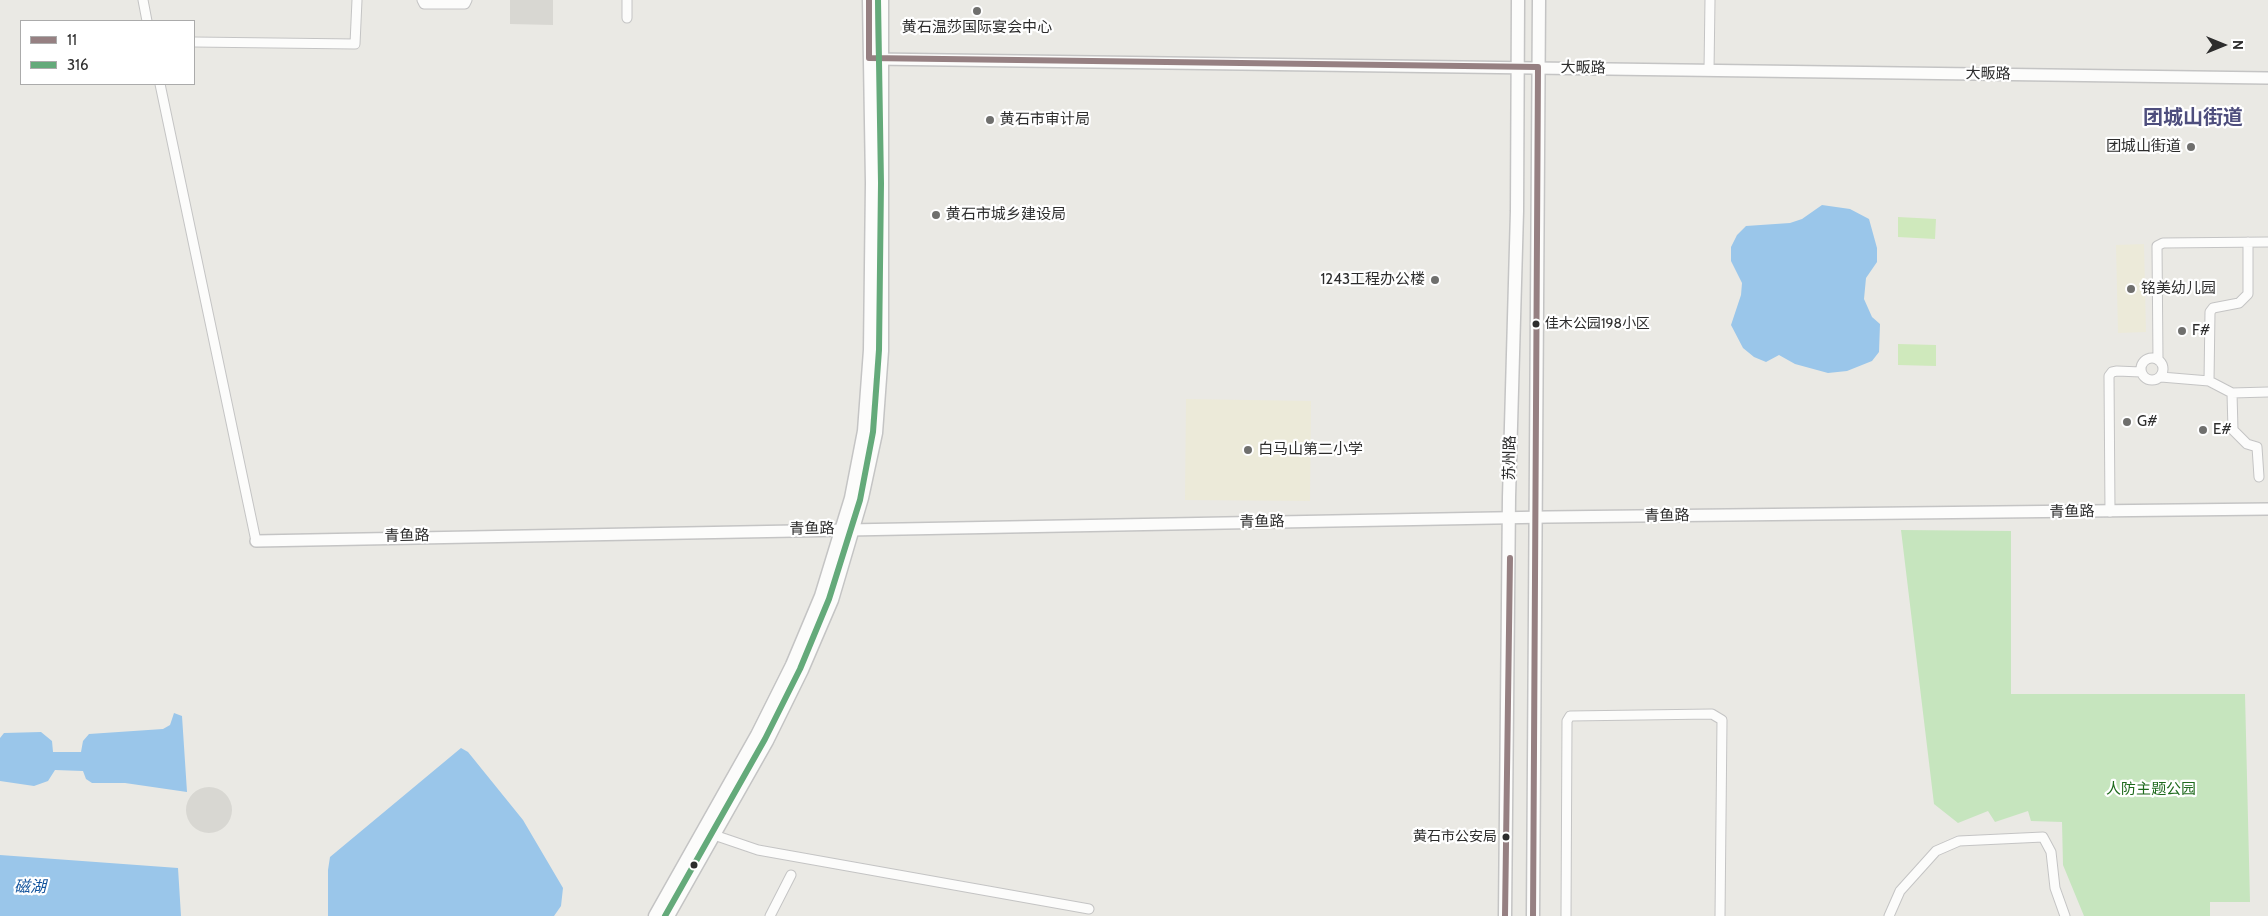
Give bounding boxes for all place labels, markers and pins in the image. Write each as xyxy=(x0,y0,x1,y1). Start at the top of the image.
marker: 黄石温莎国际宴会中心 xyxy=(971,5,983,17)
place label: 黄石温莎国际宴会中心 xyxy=(902,19,1052,37)
place label: 黄石市审计局 xyxy=(1000,111,1090,129)
marker: 黄石市审计局 xyxy=(984,114,996,126)
place label: 团城山街道 xyxy=(2106,138,2181,156)
marker: 团城山街道 xyxy=(2185,141,2197,153)
place label: 黄石市城乡建设局 xyxy=(946,206,1066,224)
marker: 黄石市城乡建设局 xyxy=(930,209,942,221)
place label: 1243工程办公楼 xyxy=(1320,271,1425,289)
marker: 1243工程办公楼 xyxy=(1429,274,1441,286)
place label: 铭美幼儿园 xyxy=(2141,280,2216,298)
marker: 铭美幼儿园 xyxy=(2125,283,2137,295)
place label: 佳木公园198小区 xyxy=(1545,316,1650,332)
marker: 佳木公园198小区 xyxy=(1531,319,1541,329)
place label: F# xyxy=(2192,322,2210,340)
marker: F# xyxy=(2176,325,2188,337)
place label: G# xyxy=(2137,413,2158,431)
marker: G# xyxy=(2121,416,2133,428)
place label: E# xyxy=(2213,421,2232,439)
marker: E# xyxy=(2197,424,2209,436)
place label: 白马山第二小学 xyxy=(1258,441,1363,459)
marker: 白马山第二小学 xyxy=(1242,444,1254,456)
place label: 黄石市公安局 xyxy=(1413,829,1497,845)
marker: 黄石市公安局 xyxy=(1501,832,1511,842)
unlabelled marker xyxy=(689,860,699,870)

